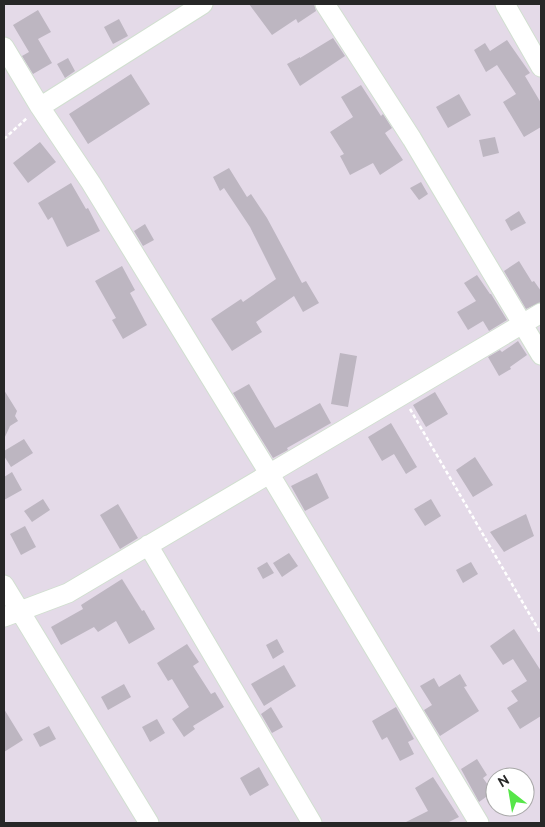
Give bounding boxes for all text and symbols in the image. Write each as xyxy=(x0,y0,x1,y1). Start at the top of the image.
north arrow xyxy=(485,767,535,817)
text: N xyxy=(495,771,512,790)

